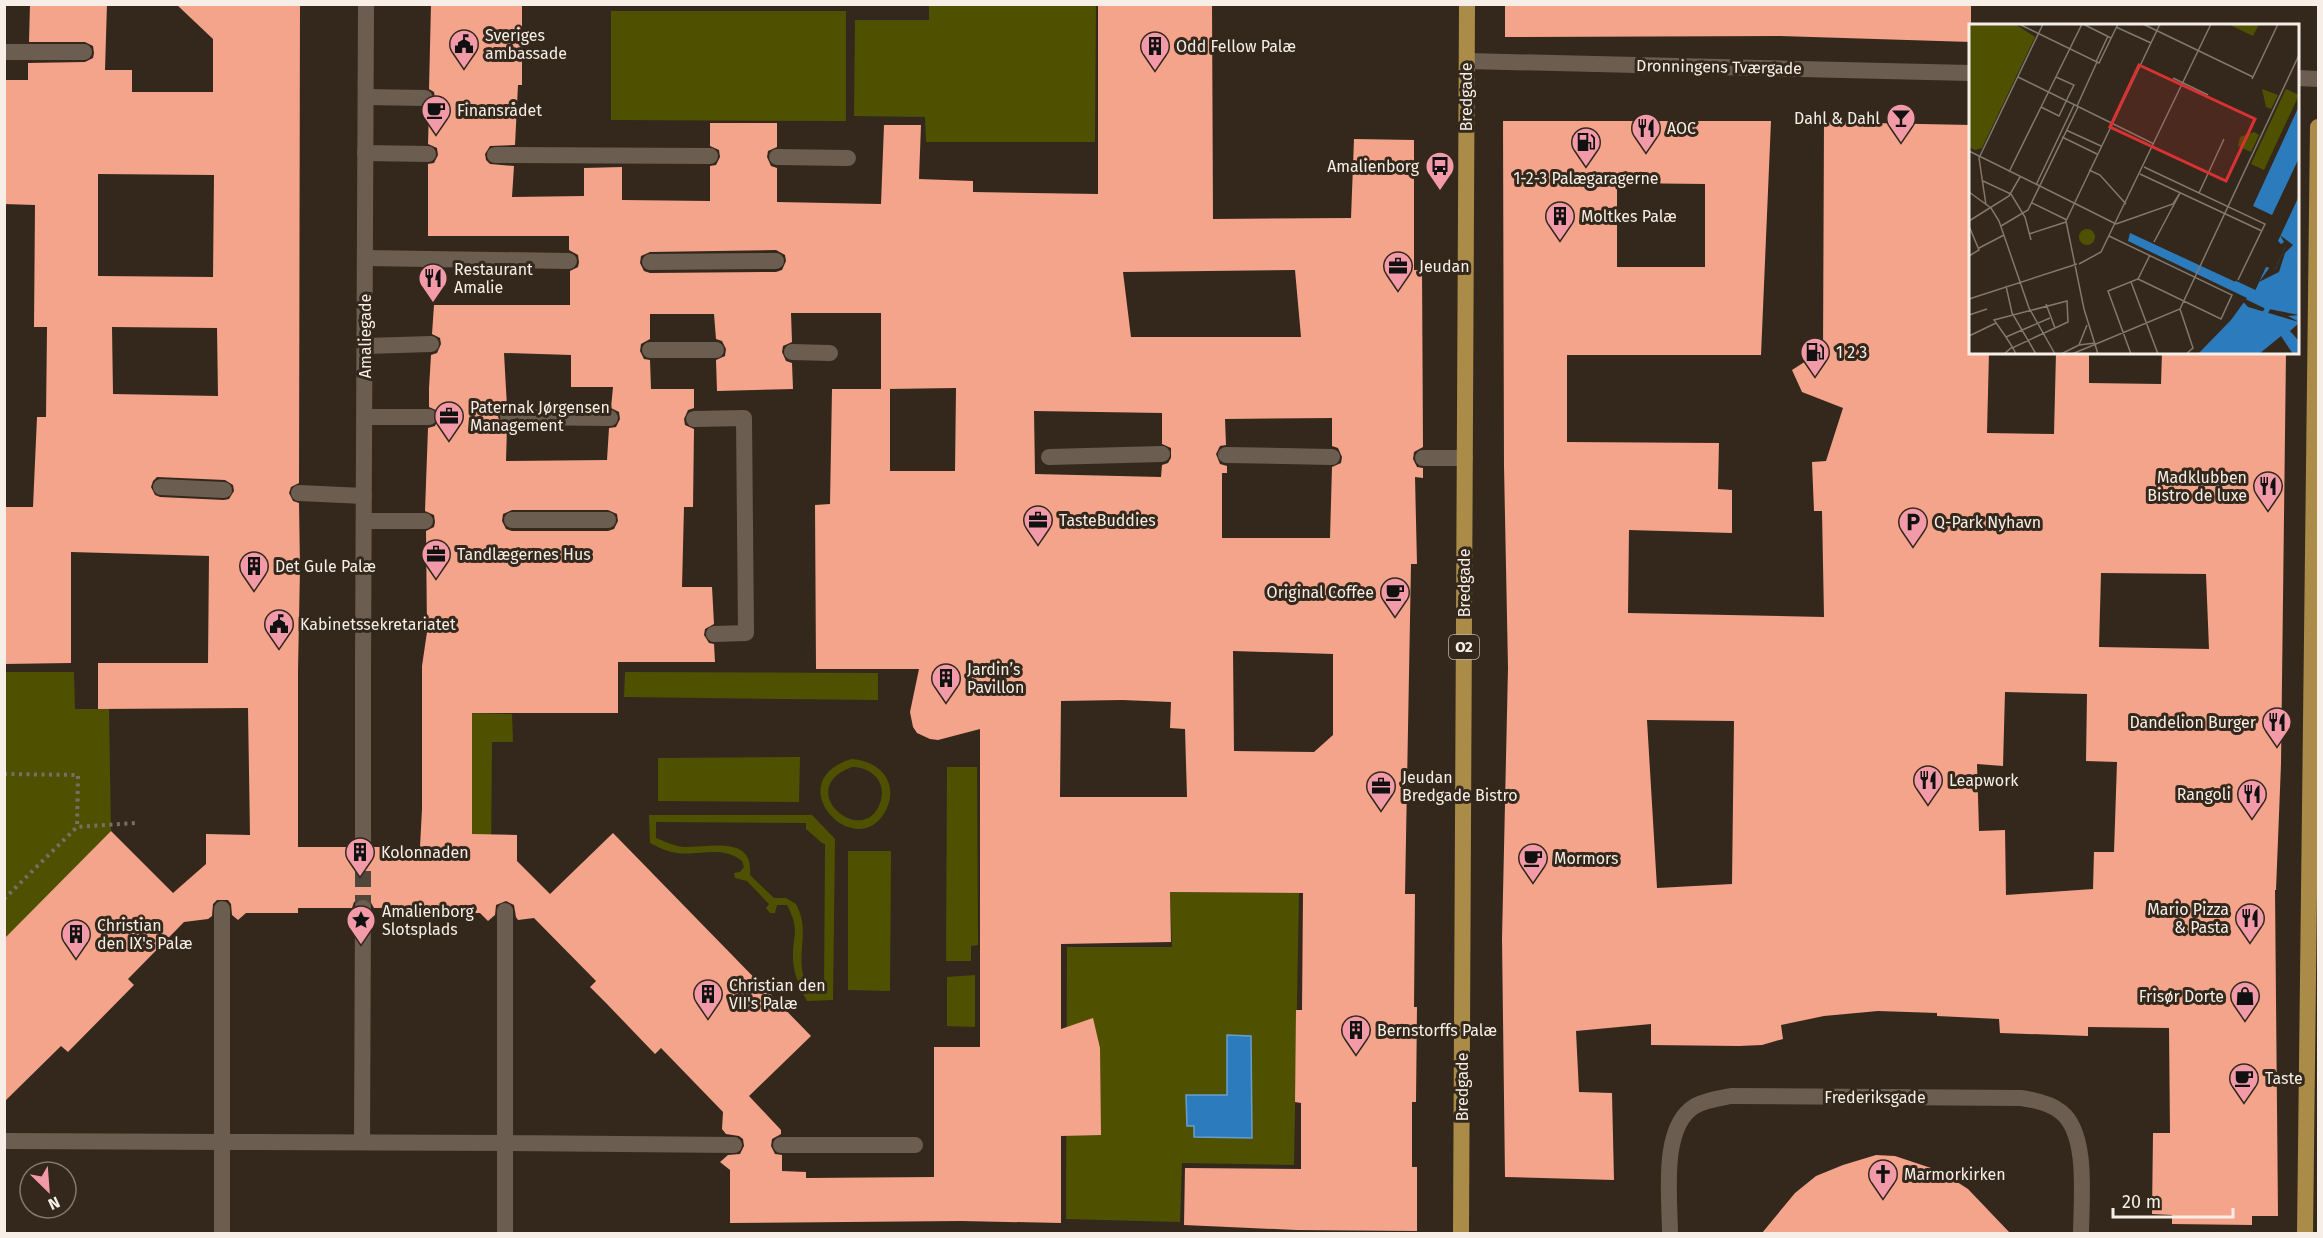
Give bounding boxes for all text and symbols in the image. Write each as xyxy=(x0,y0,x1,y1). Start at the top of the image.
inset map xyxy=(1969,24,2299,354)
place label: Sveriges ambassade xyxy=(485,26,567,63)
public building icon: Sveriges ambassade xyxy=(448,28,480,70)
building icon: Odd Fellow Palæ xyxy=(1139,30,1171,72)
place label: Odd Fellow Palæ xyxy=(1176,37,1296,56)
street label: Dronningens Tværgade xyxy=(1636,56,1802,78)
street label: Bredgade xyxy=(1457,63,1476,131)
cafe icon: Finansrådet xyxy=(420,94,452,136)
place label: Finansrådet xyxy=(457,101,542,120)
bar icon: Dahl & Dahl xyxy=(1885,102,1917,144)
place label: Dahl & Dahl xyxy=(1794,109,1880,128)
restaurant icon: AOC xyxy=(1630,112,1662,154)
place label: AOC xyxy=(1667,119,1696,138)
fuel station icon: 1-2-3 Palægaragerne xyxy=(1570,126,1602,168)
bus stop icon: Amalienborg xyxy=(1424,150,1456,192)
place label: Amalienborg xyxy=(1327,157,1420,176)
place label: 1-2-3 Palægaragerne xyxy=(1513,169,1659,188)
building icon: Moltkes Palæ xyxy=(1544,200,1576,242)
place label: Moltkes Palæ xyxy=(1581,207,1677,226)
office icon: Jeudan xyxy=(1382,250,1414,292)
place label: Jeudan xyxy=(1419,257,1470,276)
place label: Restaurant Amalie xyxy=(454,260,533,297)
restaurant icon: Restaurant Amalie xyxy=(417,262,449,304)
street label: Amaliegade xyxy=(356,294,375,378)
fuel station icon: 1 2 3 xyxy=(1799,336,1831,378)
place label: 1 2 3 xyxy=(1836,343,1867,362)
place label: Paternak Jørgensen Management xyxy=(470,398,610,435)
office icon: Paternak Jørgensen Management xyxy=(433,400,465,442)
place label: Madklubben Bistro de luxe xyxy=(2147,468,2247,505)
restaurant icon: Madklubben Bistro de luxe xyxy=(2252,470,2284,512)
office icon: TasteBuddies xyxy=(1022,504,1054,546)
parking icon: Q-Park Nyhavn xyxy=(1897,506,1929,548)
place label: TasteBuddies xyxy=(1059,511,1156,530)
place label: Q-Park Nyhavn xyxy=(1934,513,2041,532)
office icon: Tandlægernes Hus xyxy=(420,538,452,580)
place label: Tandlægernes Hus xyxy=(457,545,591,564)
street label: Bredgade xyxy=(1455,549,1474,617)
building icon: Det Gule Palæ xyxy=(238,550,270,592)
place label: Det Gule Palæ xyxy=(275,557,376,576)
cafe icon: Original Coffee xyxy=(1379,576,1411,618)
place label: Original Coffee xyxy=(1267,583,1374,602)
public building icon: Kabinetssekretariatet xyxy=(263,608,295,650)
place label: Kabinetssekretariatet xyxy=(300,615,456,634)
road number: O2 xyxy=(1449,635,1479,659)
place label: Jardin’s Pavillon xyxy=(967,660,1024,697)
building icon: Jardin’s Pavillon xyxy=(930,662,962,704)
restaurant icon: Dandelion Burger xyxy=(2261,706,2293,748)
place label: Dandelion Burger xyxy=(2129,713,2257,732)
restaurant icon: Leapwork xyxy=(1912,764,1944,806)
place label: Jeudan Bredgade Bistro xyxy=(1402,768,1518,805)
office icon: Jeudan Bredgade Bistro xyxy=(1365,770,1397,812)
place label: Leapwork xyxy=(1949,771,2019,790)
restaurant icon: Rangoli xyxy=(2236,778,2268,820)
place label: Rangoli xyxy=(2177,785,2231,804)
building icon: Kolonnaden xyxy=(344,836,376,878)
cafe icon: Mormors xyxy=(1517,842,1549,884)
place label: Kolonnaden xyxy=(381,843,469,862)
place label: Mormors xyxy=(1554,849,1618,868)
place label: Mario Pizza & Pasta xyxy=(2147,900,2229,937)
place label: Amalienborg Slotsplads xyxy=(382,902,475,939)
restaurant icon: Mario Pizza & Pasta xyxy=(2234,902,2266,944)
place icon: Amalienborg Slotsplads xyxy=(345,904,377,946)
place label: Christian den IX's Palæ xyxy=(97,916,192,953)
building icon: Christian den IX's Palæ xyxy=(60,918,92,960)
place label: Christian den VII's Palæ xyxy=(729,976,826,1013)
building icon: Christian den VII's Palæ xyxy=(692,978,724,1020)
shop icon: Frisør Dorte xyxy=(2229,980,2261,1022)
place label: Frisør Dorte xyxy=(2139,987,2224,1006)
building icon: Bernstorffs Palæ xyxy=(1340,1014,1372,1056)
place label: Bernstorffs Palæ xyxy=(1377,1021,1497,1040)
street label: Bredgade xyxy=(1453,1053,1472,1121)
cafe icon: Taste xyxy=(2228,1062,2260,1104)
place label: Taste xyxy=(2265,1069,2303,1088)
street label: Frederiksgade xyxy=(1824,1088,1926,1107)
church icon: Marmorkirken xyxy=(1867,1158,1899,1200)
north arrow xyxy=(18,1160,78,1220)
place label: Marmorkirken xyxy=(1904,1165,2006,1184)
scale bar xyxy=(2113,1181,2233,1219)
text: 20 m xyxy=(2122,1191,2161,1213)
text: N xyxy=(45,1192,63,1214)

